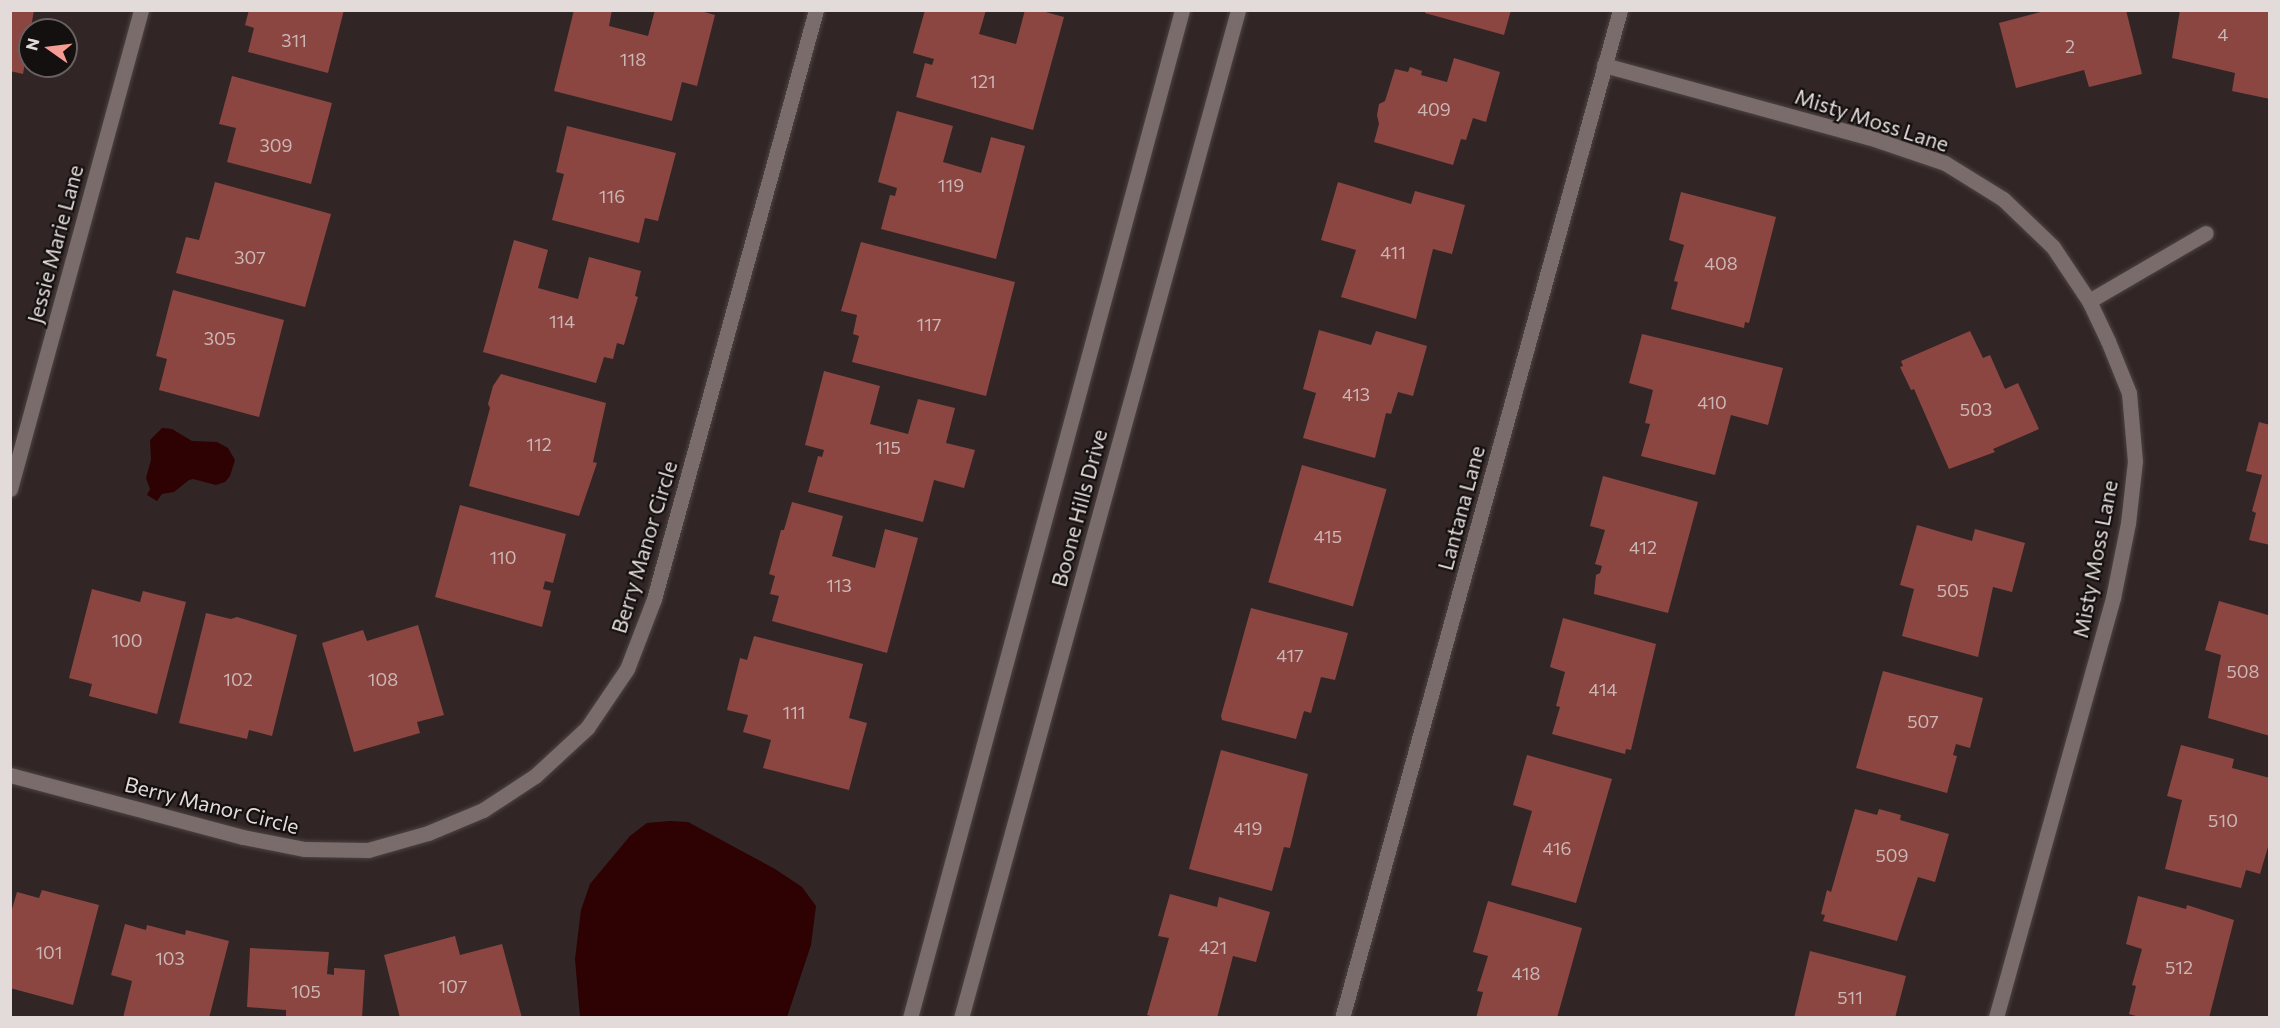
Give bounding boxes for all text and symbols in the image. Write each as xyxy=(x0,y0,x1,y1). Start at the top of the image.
north arrow xyxy=(18,18,78,78)
house number: 4 xyxy=(2218,23,2228,45)
house number: 311 xyxy=(281,29,307,51)
house number: 2 xyxy=(2065,35,2075,57)
text: N xyxy=(21,36,43,52)
house number: 118 xyxy=(620,48,646,70)
house number: 121 xyxy=(970,70,996,92)
street label: Misty Moss Lane xyxy=(1792,83,1952,157)
house number: 409 xyxy=(1417,98,1451,120)
house number: 309 xyxy=(260,134,292,156)
street label: Jessie Marie Lane xyxy=(22,162,88,326)
house number: 119 xyxy=(938,174,964,196)
house number: 116 xyxy=(599,185,625,207)
house number: 411 xyxy=(1380,241,1406,263)
house number: 307 xyxy=(234,246,266,268)
house number: 408 xyxy=(1704,252,1738,274)
house number: 114 xyxy=(549,310,575,332)
house number: 117 xyxy=(917,313,941,335)
house number: 305 xyxy=(204,327,236,349)
house number: 413 xyxy=(1342,383,1370,405)
house number: 410 xyxy=(1697,391,1727,413)
house number: 503 xyxy=(1960,398,1992,420)
street label: Boone Hills Drive xyxy=(1046,427,1112,589)
house number: 112 xyxy=(526,433,552,455)
house number: 115 xyxy=(875,436,901,458)
street label: Lantana Lane xyxy=(1432,443,1490,573)
street label: Berry Manor Circle xyxy=(606,458,682,636)
street label: Misty Moss Lane xyxy=(2067,478,2123,640)
house number: 415 xyxy=(1314,525,1342,547)
house number: 412 xyxy=(1629,536,1657,558)
house number: 110 xyxy=(489,546,517,568)
house number: 113 xyxy=(826,574,852,596)
house number: 505 xyxy=(1937,579,1969,601)
house number: 100 xyxy=(111,629,143,651)
house number: 417 xyxy=(1276,644,1304,666)
house number: 508 xyxy=(2226,660,2260,682)
house number: 102 xyxy=(223,668,253,690)
house number: 108 xyxy=(368,668,398,690)
house number: 414 xyxy=(1589,678,1617,700)
house number: 111 xyxy=(782,701,806,723)
house number: 507 xyxy=(1907,710,1939,732)
street label: Berry Manor Circle xyxy=(122,771,302,839)
house number: 510 xyxy=(2208,809,2238,831)
house number: 419 xyxy=(1234,817,1262,839)
house number: 416 xyxy=(1543,837,1571,859)
house number: 509 xyxy=(1875,844,1909,866)
house number: 421 xyxy=(1199,936,1227,958)
house number: 101 xyxy=(35,941,63,963)
house number: 103 xyxy=(155,947,185,969)
house number: 512 xyxy=(2165,956,2193,978)
house number: 418 xyxy=(1512,962,1540,984)
house number: 107 xyxy=(439,975,467,997)
house number: 105 xyxy=(291,980,321,1002)
house number: 511 xyxy=(1837,986,1863,1008)

